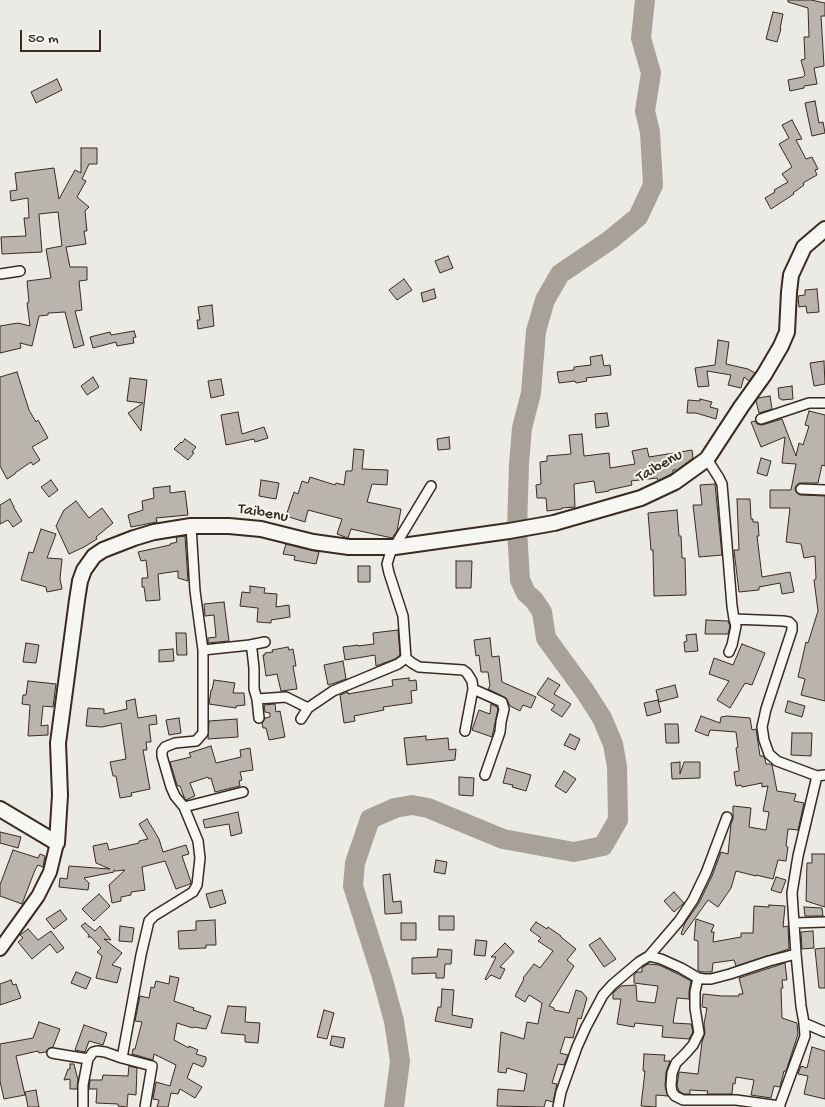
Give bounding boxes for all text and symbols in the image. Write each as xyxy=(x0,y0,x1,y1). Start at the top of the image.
scale bar xyxy=(22,20,104,52)
text: 50 m xyxy=(28,30,59,48)
street label: Taibenu xyxy=(633,446,687,488)
street label: Taibenu xyxy=(237,500,289,528)

